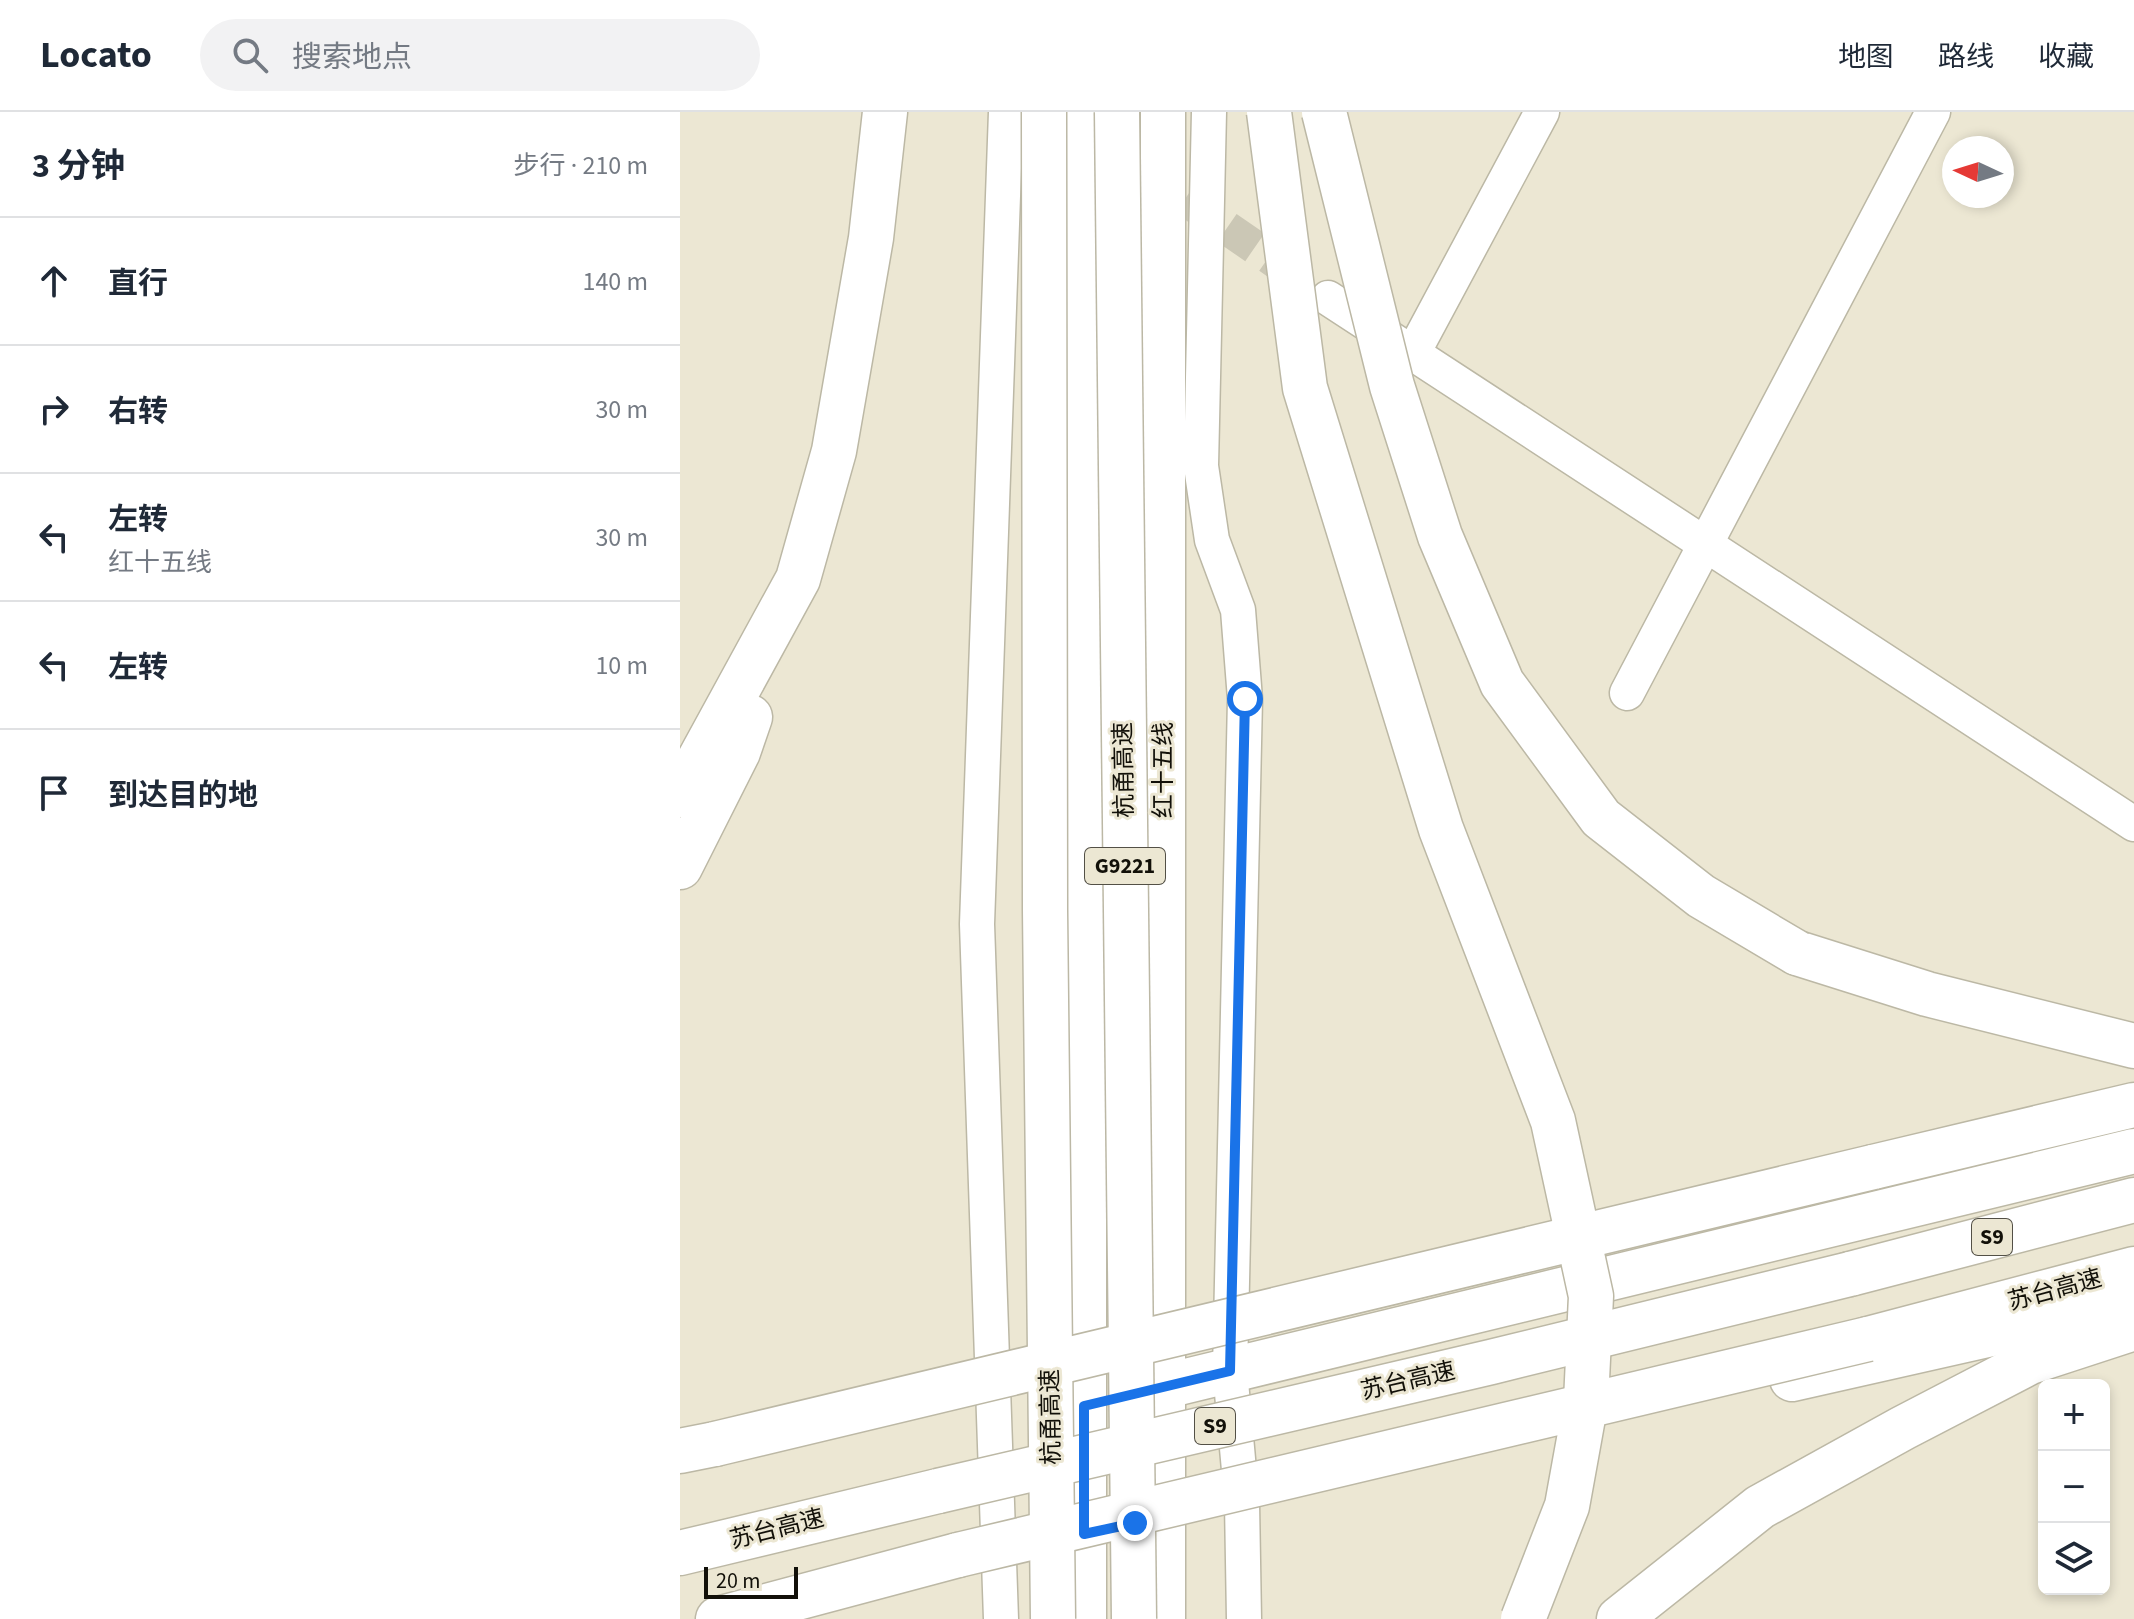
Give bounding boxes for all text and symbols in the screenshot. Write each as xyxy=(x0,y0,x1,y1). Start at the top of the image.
search box xyxy=(200,19,760,91)
text: Locato xyxy=(40,28,152,82)
icon: search xyxy=(228,33,272,77)
text: 搜索地点 xyxy=(292,36,412,79)
text: 地图 xyxy=(1838,37,1894,77)
text: 路线 xyxy=(1938,37,1994,77)
text: 收藏 xyxy=(2038,37,2094,77)
north arrow xyxy=(1942,136,2014,208)
text: 3 分钟 xyxy=(32,142,125,191)
text: 步行 · 210 m xyxy=(514,147,648,184)
icon: ahead xyxy=(32,259,76,303)
text: 直行 xyxy=(108,262,168,305)
text: 140 m xyxy=(582,263,648,300)
icon: right xyxy=(32,387,76,431)
text: 右转 xyxy=(108,390,168,433)
text: 30 m xyxy=(595,391,648,428)
text: 左转 xyxy=(108,498,168,541)
icon: left xyxy=(32,515,76,559)
text: 30 m xyxy=(595,519,648,556)
text: 红十五线 xyxy=(108,544,212,581)
icon: left xyxy=(32,643,76,687)
text: 左转 xyxy=(108,646,168,689)
text: 10 m xyxy=(595,647,648,684)
route start xyxy=(1227,681,1263,717)
street label: 杭甬高速 xyxy=(1106,722,1142,818)
street label: 红十五线 xyxy=(1146,722,1181,818)
icon: arrive xyxy=(32,771,76,815)
text: 到达目的地 xyxy=(108,774,258,817)
road number: G9221 xyxy=(1085,848,1165,884)
road number: S9 xyxy=(1972,1219,2012,1255)
street label: 苏台高速 xyxy=(2004,1261,2106,1319)
street label: 苏台高速 xyxy=(1357,1353,1459,1409)
street label: 杭甬高速 xyxy=(1033,1369,1069,1465)
map controls xyxy=(2038,1379,2110,1595)
button: + xyxy=(2038,1379,2110,1451)
road number: S9 xyxy=(1195,1408,1235,1444)
button: − xyxy=(2038,1451,2110,1523)
street label: 苏台高速 xyxy=(726,1500,828,1558)
route end xyxy=(1117,1505,1153,1541)
button: layers xyxy=(2038,1523,2110,1595)
scale bar xyxy=(704,1563,798,1599)
text: 20 m xyxy=(716,1565,761,1597)

